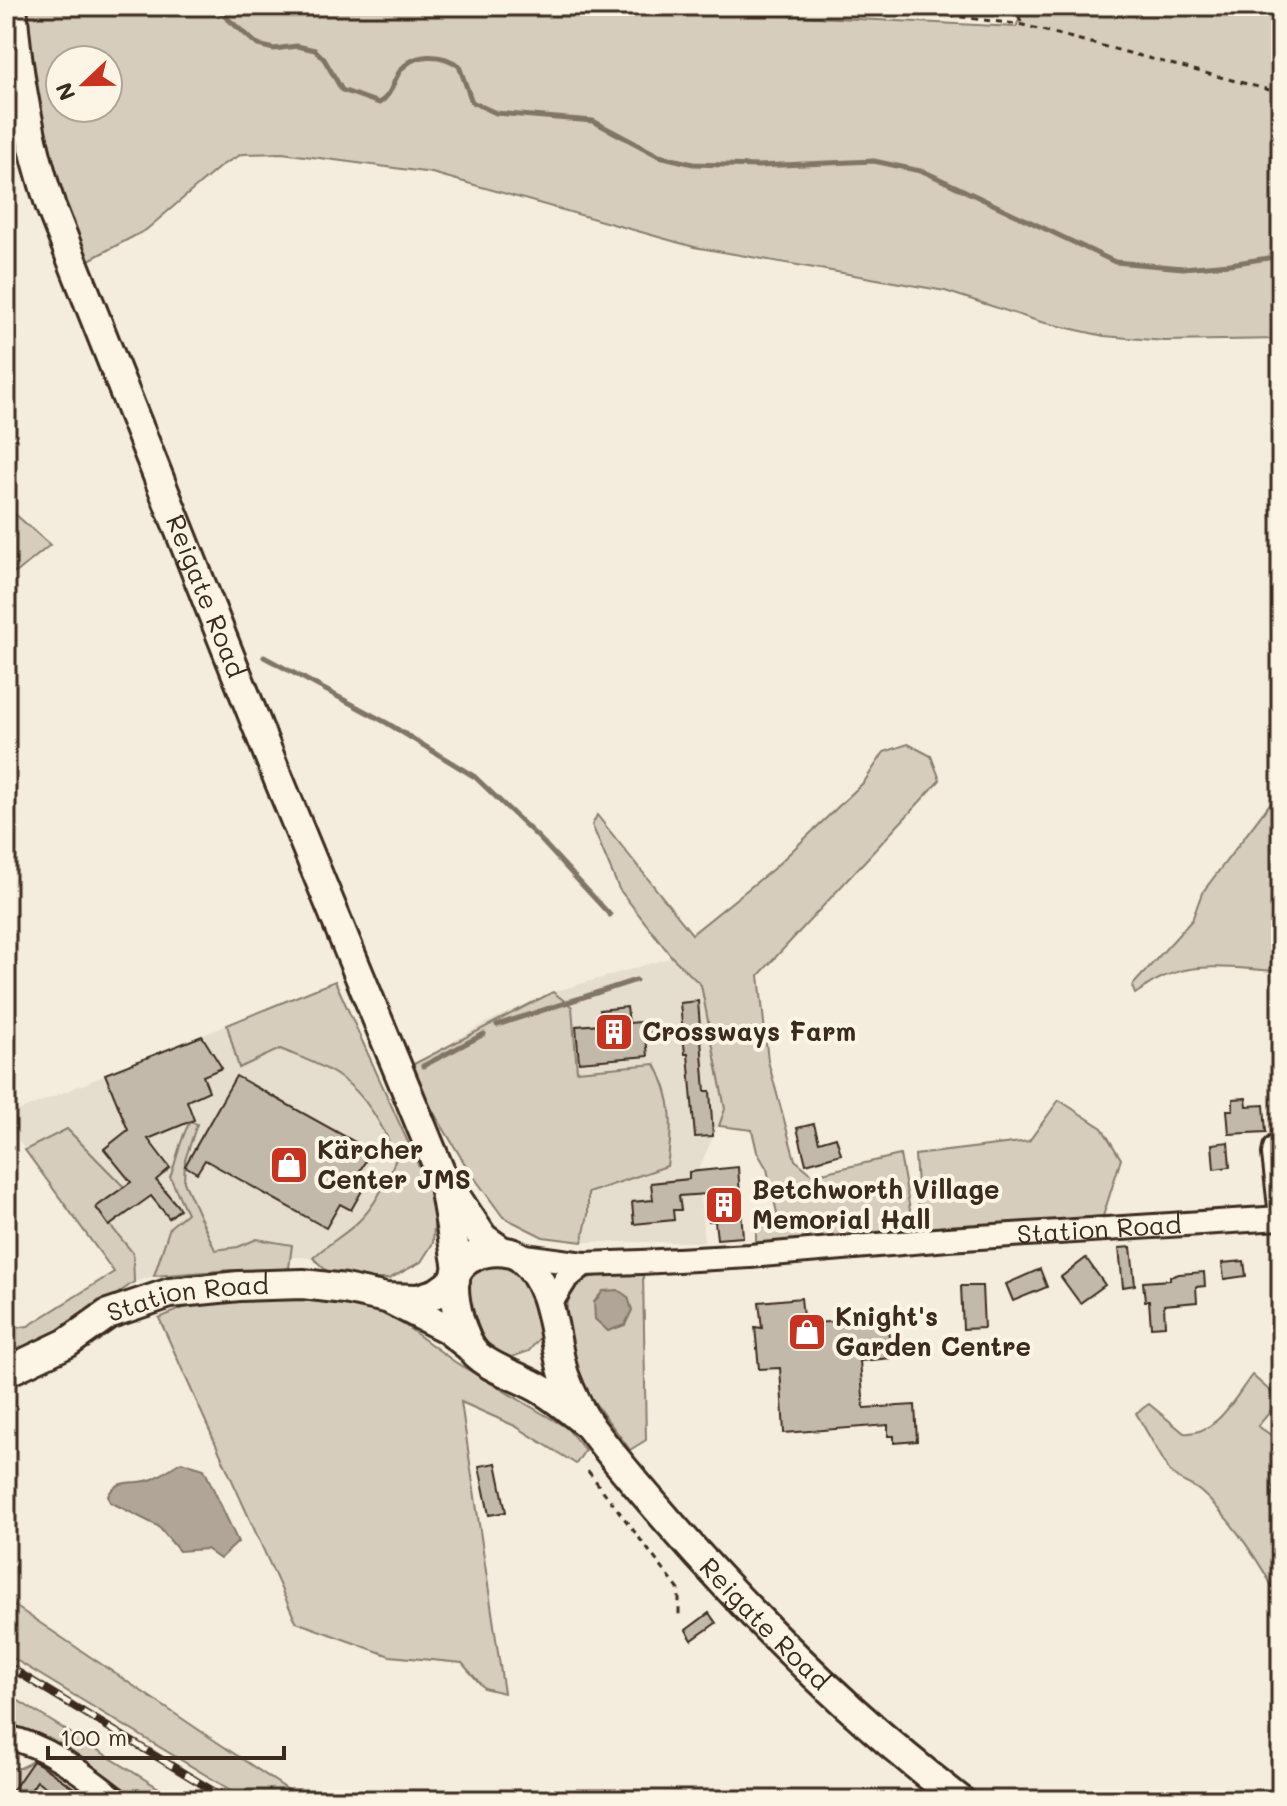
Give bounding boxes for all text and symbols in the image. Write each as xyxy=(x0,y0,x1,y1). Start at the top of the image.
north arrow xyxy=(44,44,124,124)
text: N xyxy=(48,79,82,105)
street label: Reigate Road xyxy=(159,509,254,682)
building icon: Crossways Farm xyxy=(593,1011,635,1053)
place label: Crossways Farm xyxy=(642,1014,856,1048)
place label: Kärcher Center JMS xyxy=(317,1132,471,1196)
shop icon: Kärcher Center JMS xyxy=(268,1144,310,1186)
place label: Betchworth Village Memorial Hall xyxy=(752,1172,1000,1236)
building icon: Betchworth Village Memorial Hall xyxy=(703,1184,745,1226)
street label: Station Road xyxy=(1016,1206,1182,1251)
street label: Station Road xyxy=(102,1267,269,1329)
place label: Knight's Garden Centre xyxy=(835,1299,1031,1363)
shop icon: Knight's Garden Centre xyxy=(786,1311,828,1353)
street label: Reigate Road xyxy=(693,1550,838,1697)
scale bar xyxy=(48,1710,284,1760)
text: 100 m xyxy=(60,1721,127,1752)

